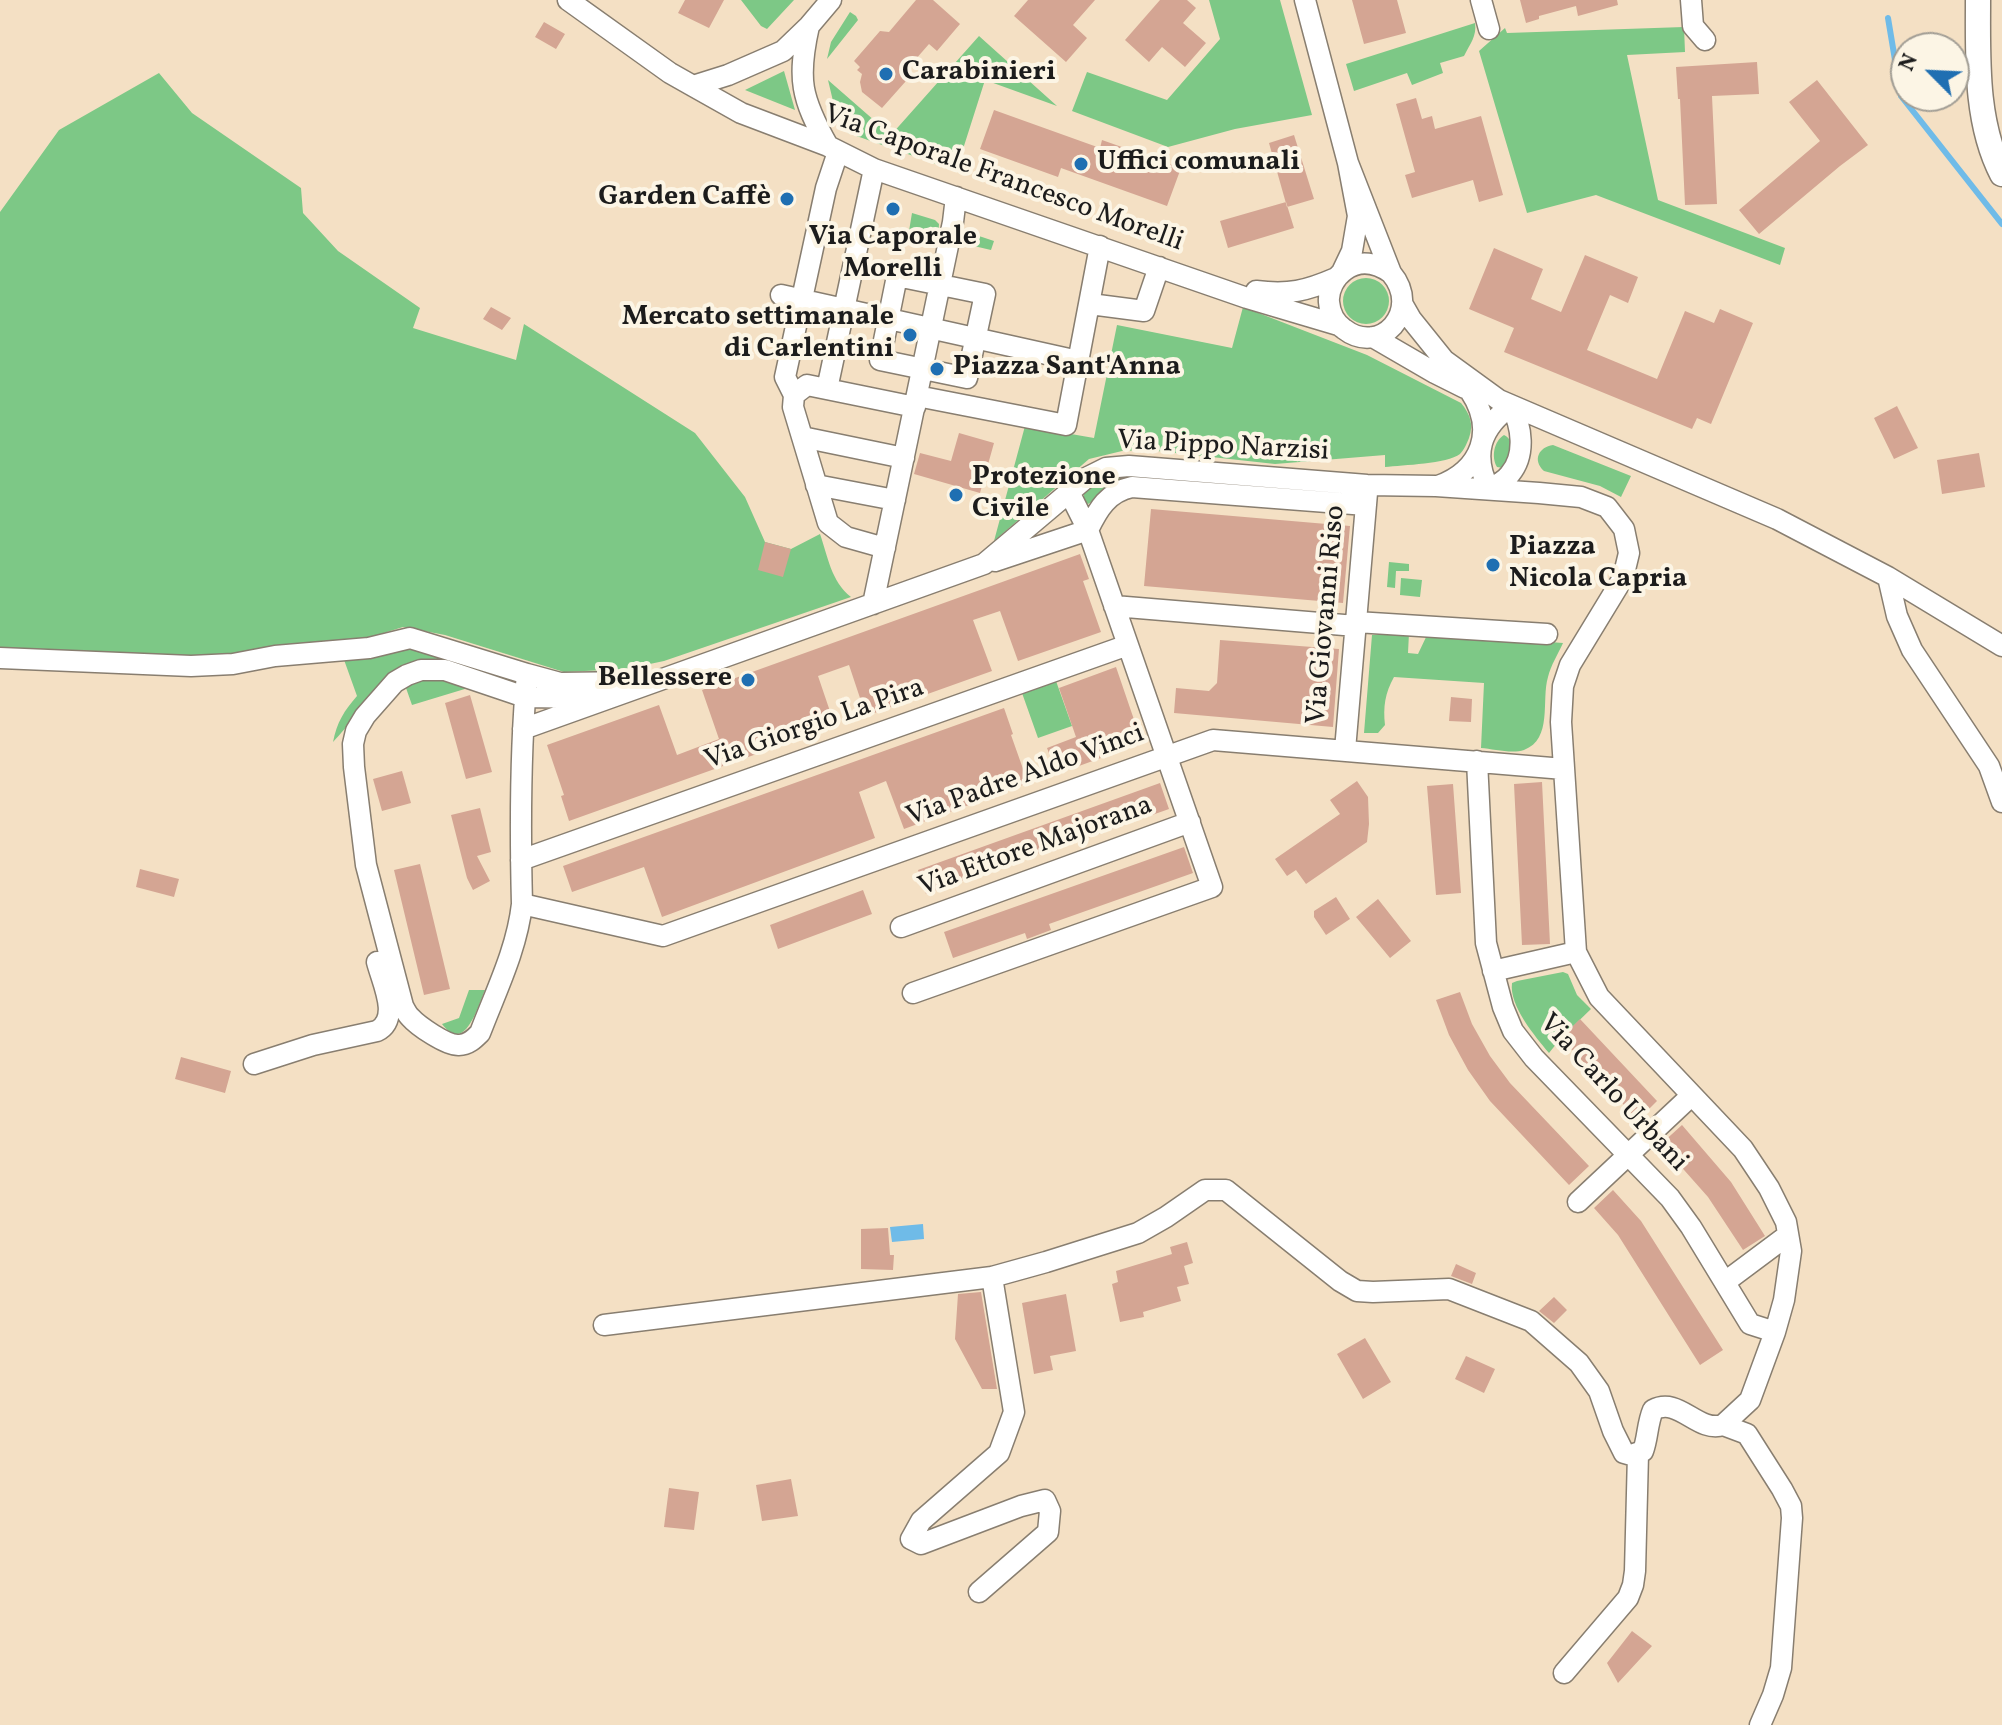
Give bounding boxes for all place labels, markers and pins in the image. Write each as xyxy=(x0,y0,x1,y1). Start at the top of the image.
place label: Carabinieri xyxy=(902,57,1056,91)
marker: Carabinieri xyxy=(877,65,895,83)
place label: Uffici comunali xyxy=(1097,147,1300,181)
marker: Uffici comunali xyxy=(1072,155,1090,173)
place label: Garden Caffè xyxy=(598,182,771,216)
marker: Garden Caffè xyxy=(778,190,796,208)
marker: Via Caporale Morelli xyxy=(884,200,902,218)
place label: Via Caporale Morelli xyxy=(809,222,977,288)
place label: Mercato settimanale di Carlentini xyxy=(622,302,894,368)
marker: Mercato settimanale di Carlentini xyxy=(901,326,919,344)
place label: Piazza Sant'Anna xyxy=(953,352,1181,386)
marker: Piazza Sant'Anna xyxy=(928,360,946,378)
place label: Protezione Civile xyxy=(972,462,1116,528)
marker: Protezione Civile xyxy=(947,486,965,504)
place label: Piazza Nicola Capria xyxy=(1509,532,1687,598)
marker: Piazza Nicola Capria xyxy=(1484,556,1502,574)
place label: Bellessere xyxy=(598,663,732,697)
marker: Bellessere xyxy=(739,671,757,689)

